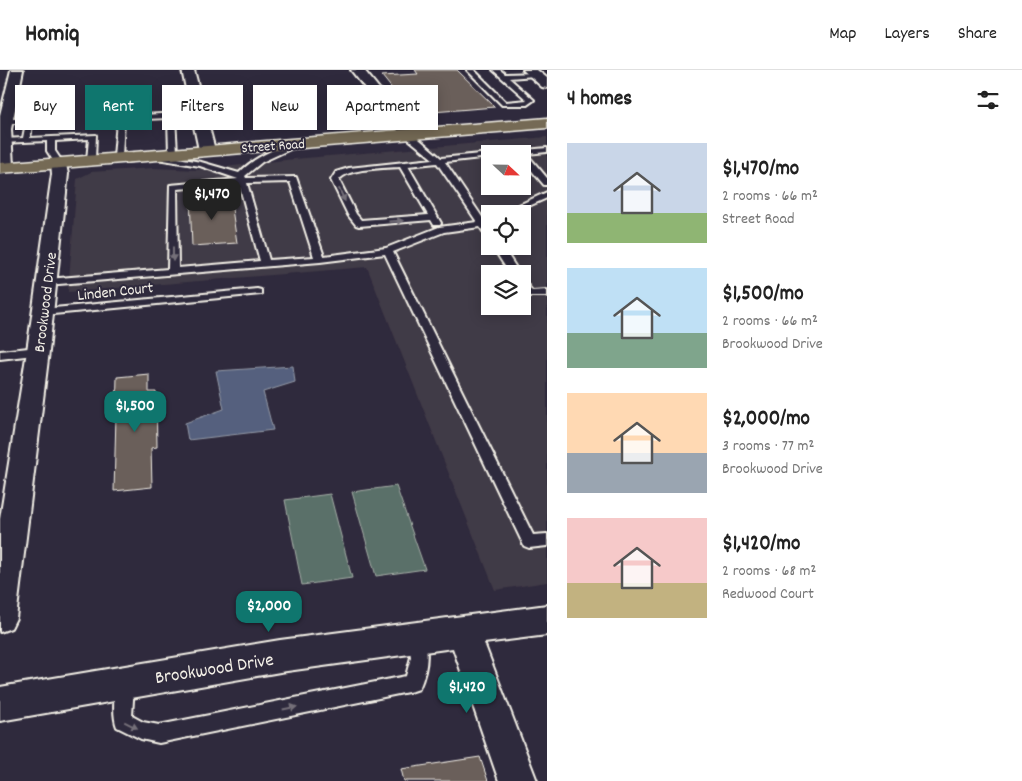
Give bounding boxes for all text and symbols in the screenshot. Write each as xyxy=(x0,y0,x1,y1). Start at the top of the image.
text: Homiq xyxy=(25,18,80,52)
text: Map xyxy=(829,22,856,47)
text: Layers xyxy=(884,22,930,47)
text: Share xyxy=(958,22,997,47)
chip: Buy xyxy=(15,85,75,130)
chip: Rent xyxy=(85,85,152,130)
chip: Filters xyxy=(162,85,243,130)
chip: New xyxy=(253,85,317,130)
chip: Apartment xyxy=(327,85,438,130)
text: 4 homes xyxy=(567,85,632,115)
icon: filters xyxy=(974,86,1002,114)
street label: Street Road xyxy=(241,135,305,159)
north arrow xyxy=(481,145,531,195)
map controls xyxy=(481,145,531,315)
text: $1,470/mo xyxy=(722,155,799,185)
icon: home xyxy=(607,163,667,223)
pin: $1,470 xyxy=(171,178,253,221)
text: $1,470 xyxy=(194,183,230,206)
text: 2 rooms · 66 m² xyxy=(722,185,818,208)
one-way arrow xyxy=(338,187,346,202)
button: locate xyxy=(481,205,531,255)
text: Street Road xyxy=(722,208,794,231)
one-way arrow xyxy=(388,216,404,224)
one-way arrow xyxy=(169,246,177,262)
street label: Brookwood Drive xyxy=(29,251,64,354)
button: layers xyxy=(481,265,531,315)
street label: Linden Court xyxy=(76,277,154,308)
text: $1,500/mo xyxy=(722,280,804,310)
icon: home xyxy=(607,288,667,348)
text: 2 rooms · 66 m² xyxy=(722,310,818,333)
text: Brookwood Drive xyxy=(722,333,823,356)
pin: $1,500 xyxy=(94,390,176,433)
text: $1,500 xyxy=(115,395,155,418)
text: $2,000/mo xyxy=(722,405,810,435)
icon: home xyxy=(607,413,667,473)
text: 3 rooms · 77 m² xyxy=(722,435,814,458)
text: Brookwood Drive xyxy=(722,458,823,481)
text: $1,420/mo xyxy=(722,530,800,560)
icon: home xyxy=(607,538,667,598)
text: 2 rooms · 68 m² xyxy=(722,560,816,583)
text: Redwood Court xyxy=(722,583,814,606)
pin: $2,000 xyxy=(228,590,310,633)
text: $2,000 xyxy=(247,595,291,618)
street label: Brookwood Drive xyxy=(153,648,276,693)
pin: $1,420 xyxy=(426,672,508,714)
text: $1,420 xyxy=(448,676,486,699)
one-way arrow xyxy=(282,704,298,712)
one-way arrow xyxy=(124,721,138,729)

